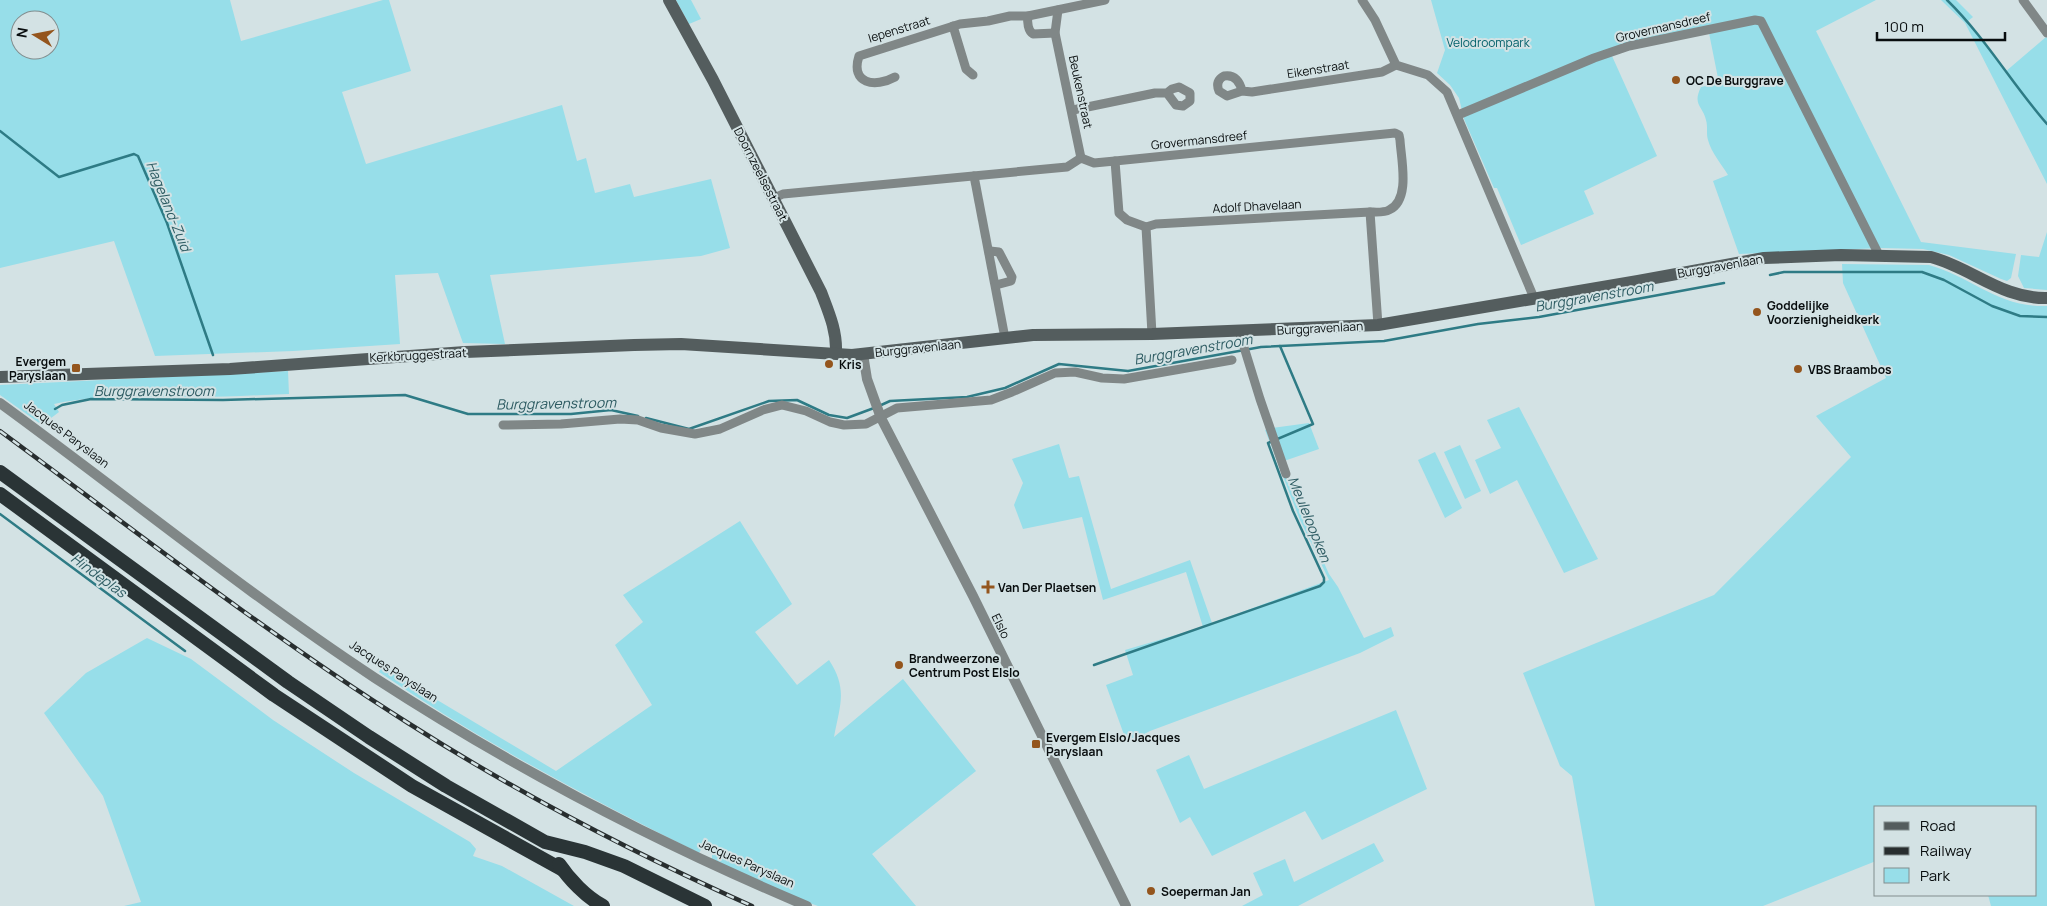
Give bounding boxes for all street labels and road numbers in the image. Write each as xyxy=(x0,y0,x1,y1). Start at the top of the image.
street label: Grovermansdreef xyxy=(1614,8,1713,46)
street label: Iepenstraat xyxy=(866,11,932,46)
street label: Beukenstraat xyxy=(1065,54,1097,130)
street label: Eikenstraat xyxy=(1286,56,1351,82)
street label: Doornzeelsestraat xyxy=(730,124,792,224)
street label: Grovermansdreef xyxy=(1150,126,1249,154)
street label: Adolf Dhavelaan xyxy=(1212,195,1302,217)
street label: Burggravenlaan xyxy=(1676,250,1764,282)
street label: Burggravenlaan xyxy=(1276,317,1364,339)
street label: Burggravenlaan xyxy=(874,335,962,361)
street label: Kerkbruggestraat xyxy=(369,344,467,366)
street label: Jacques Paryslaan xyxy=(21,396,113,472)
street label: Elslo xyxy=(988,611,1014,641)
street label: Jacques Paryslaan xyxy=(346,636,442,706)
street label: Jacques Paryslaan xyxy=(697,834,797,892)

